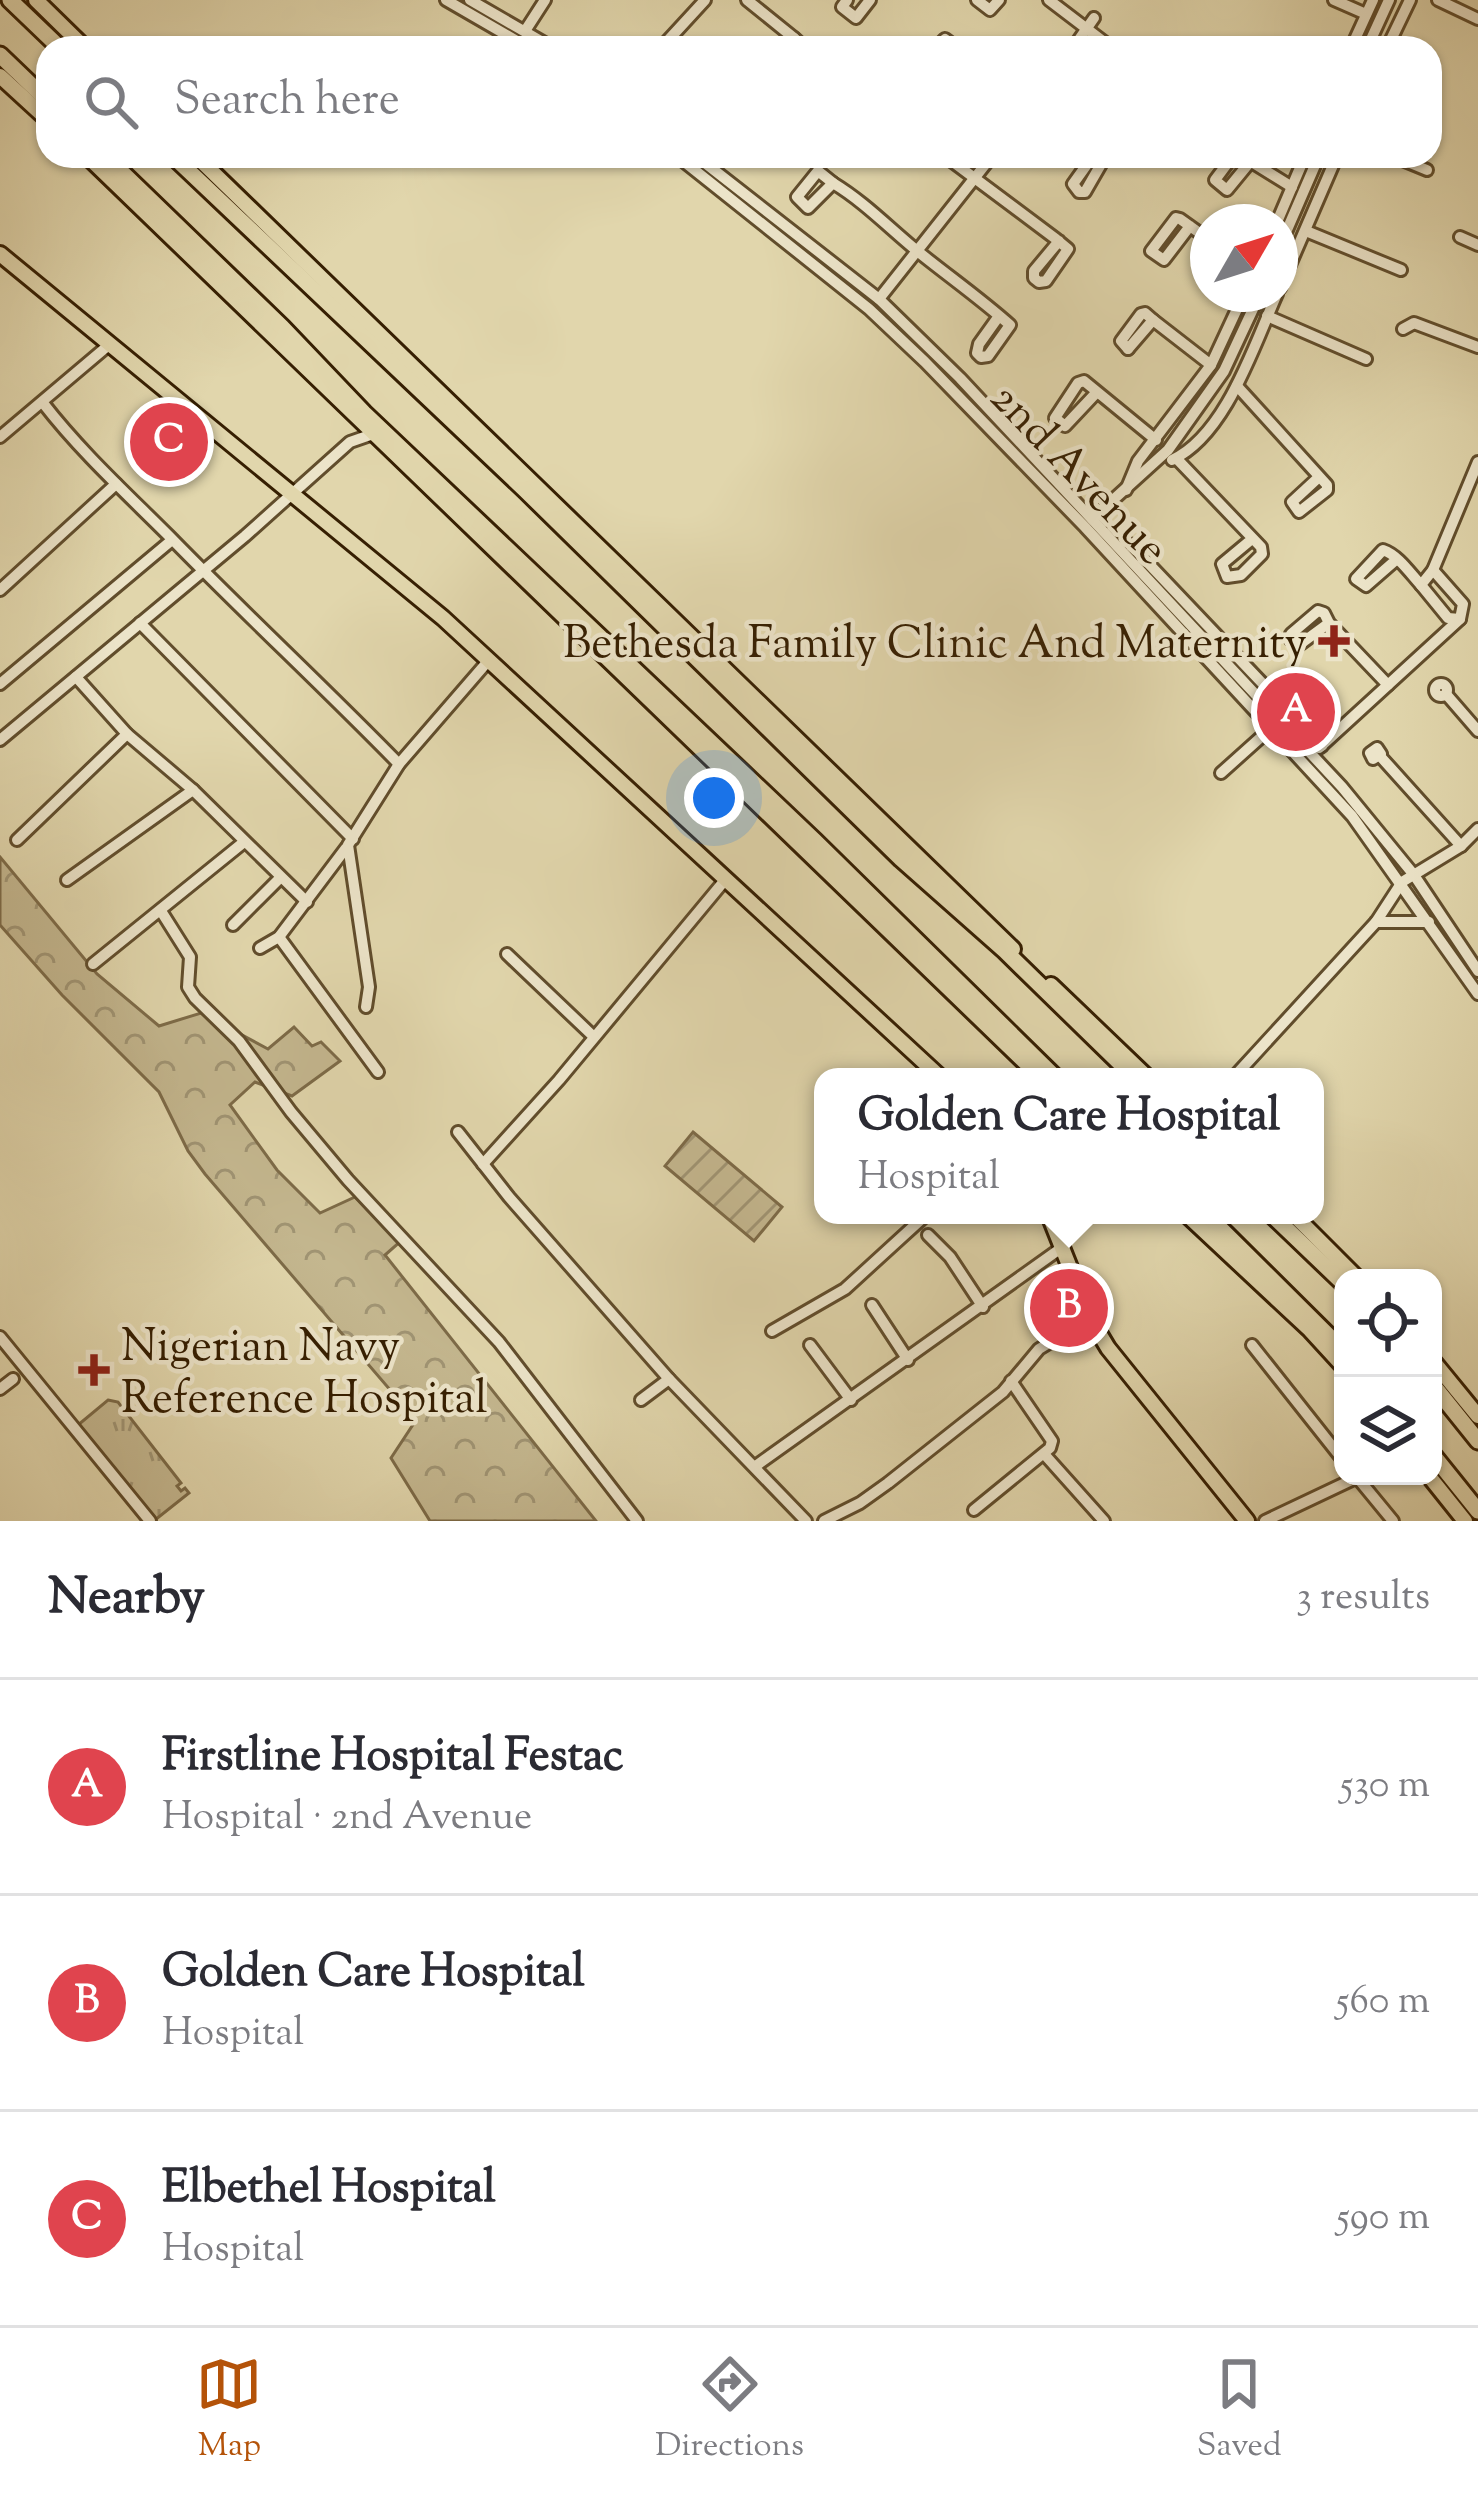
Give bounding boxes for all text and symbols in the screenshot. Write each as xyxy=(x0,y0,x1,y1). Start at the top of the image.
search box xyxy=(36,36,1442,168)
icon: search xyxy=(78,69,144,135)
text: Search here xyxy=(174,70,400,135)
north arrow xyxy=(1190,204,1298,312)
street label: 2nd Avenue xyxy=(973,370,1181,582)
pin: C xyxy=(130,397,208,487)
place label: Bethesda Family Clinic And Maternity xyxy=(563,614,1307,679)
marker: Bethesda Family Clinic And Maternity xyxy=(1318,625,1350,657)
pin: A xyxy=(1257,667,1335,757)
your location xyxy=(684,768,744,828)
popup xyxy=(814,1068,1324,1224)
text: Golden Care Hospital xyxy=(858,1086,1280,1151)
text: Hospital xyxy=(858,1151,1000,1207)
pin: B xyxy=(1030,1263,1108,1353)
map controls xyxy=(1334,1269,1442,1485)
button: locate xyxy=(1334,1269,1442,1377)
place label: Nigerian Navy Reference Hospital xyxy=(121,1317,488,1434)
marker: Nigerian Navy Reference Hospital xyxy=(78,1354,110,1386)
button: layers xyxy=(1334,1377,1442,1485)
text: Nearby xyxy=(48,1563,205,1636)
text: 3 results xyxy=(1296,1571,1430,1627)
text: Firstline Hospital Festac xyxy=(162,1726,623,1791)
text: A xyxy=(71,1759,103,1815)
text: 530 m xyxy=(1340,1759,1430,1815)
text: Hospital · 2nd Avenue xyxy=(162,1791,532,1847)
text: Golden Care Hospital xyxy=(162,1942,585,2007)
text: B xyxy=(75,1975,99,2031)
text: 560 m xyxy=(1336,1975,1430,2031)
text: Hospital xyxy=(162,2007,304,2063)
text: Elbethel Hospital xyxy=(162,2158,496,2223)
text: C xyxy=(71,2191,103,2247)
text: 590 m xyxy=(1337,2191,1430,2247)
text: Hospital xyxy=(162,2223,304,2279)
tab: Map xyxy=(196,2351,262,2471)
tab: Directions xyxy=(655,2351,804,2471)
tab: Saved xyxy=(1197,2351,1282,2471)

